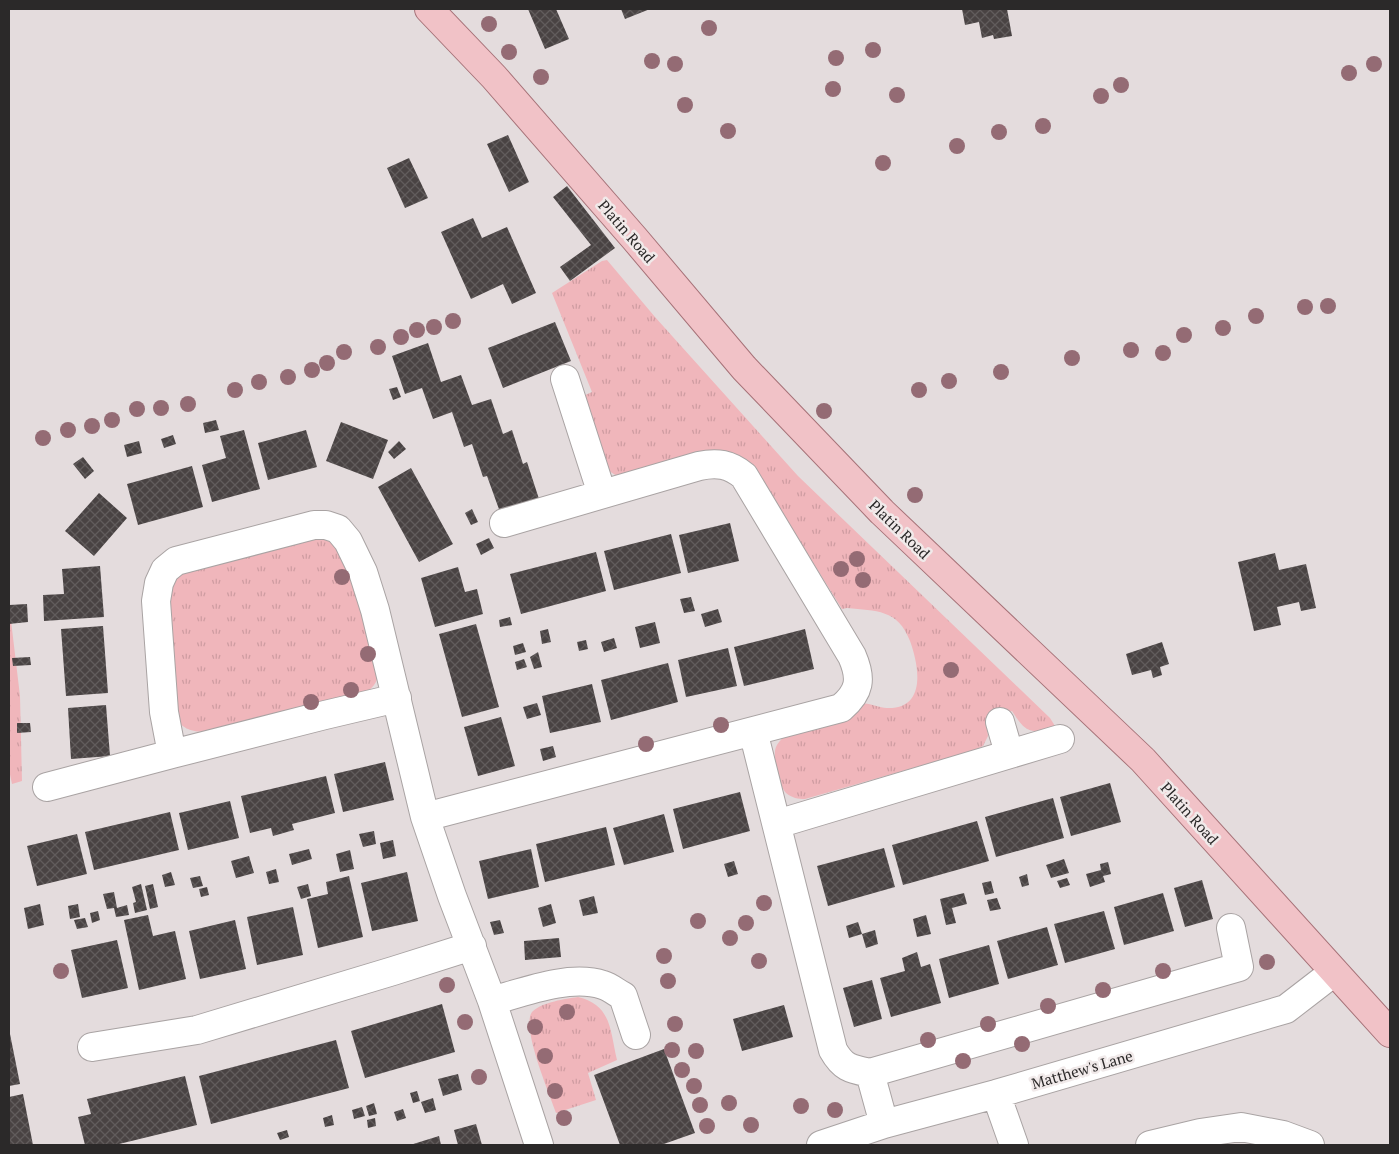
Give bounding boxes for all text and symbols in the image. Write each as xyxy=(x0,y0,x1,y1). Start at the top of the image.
street label: Platin Road xyxy=(594,195,660,267)
street label: Platin Road xyxy=(865,495,935,563)
street label: Platin Road xyxy=(1157,778,1223,848)
street label: Matthew's Lane xyxy=(1029,1045,1135,1093)

